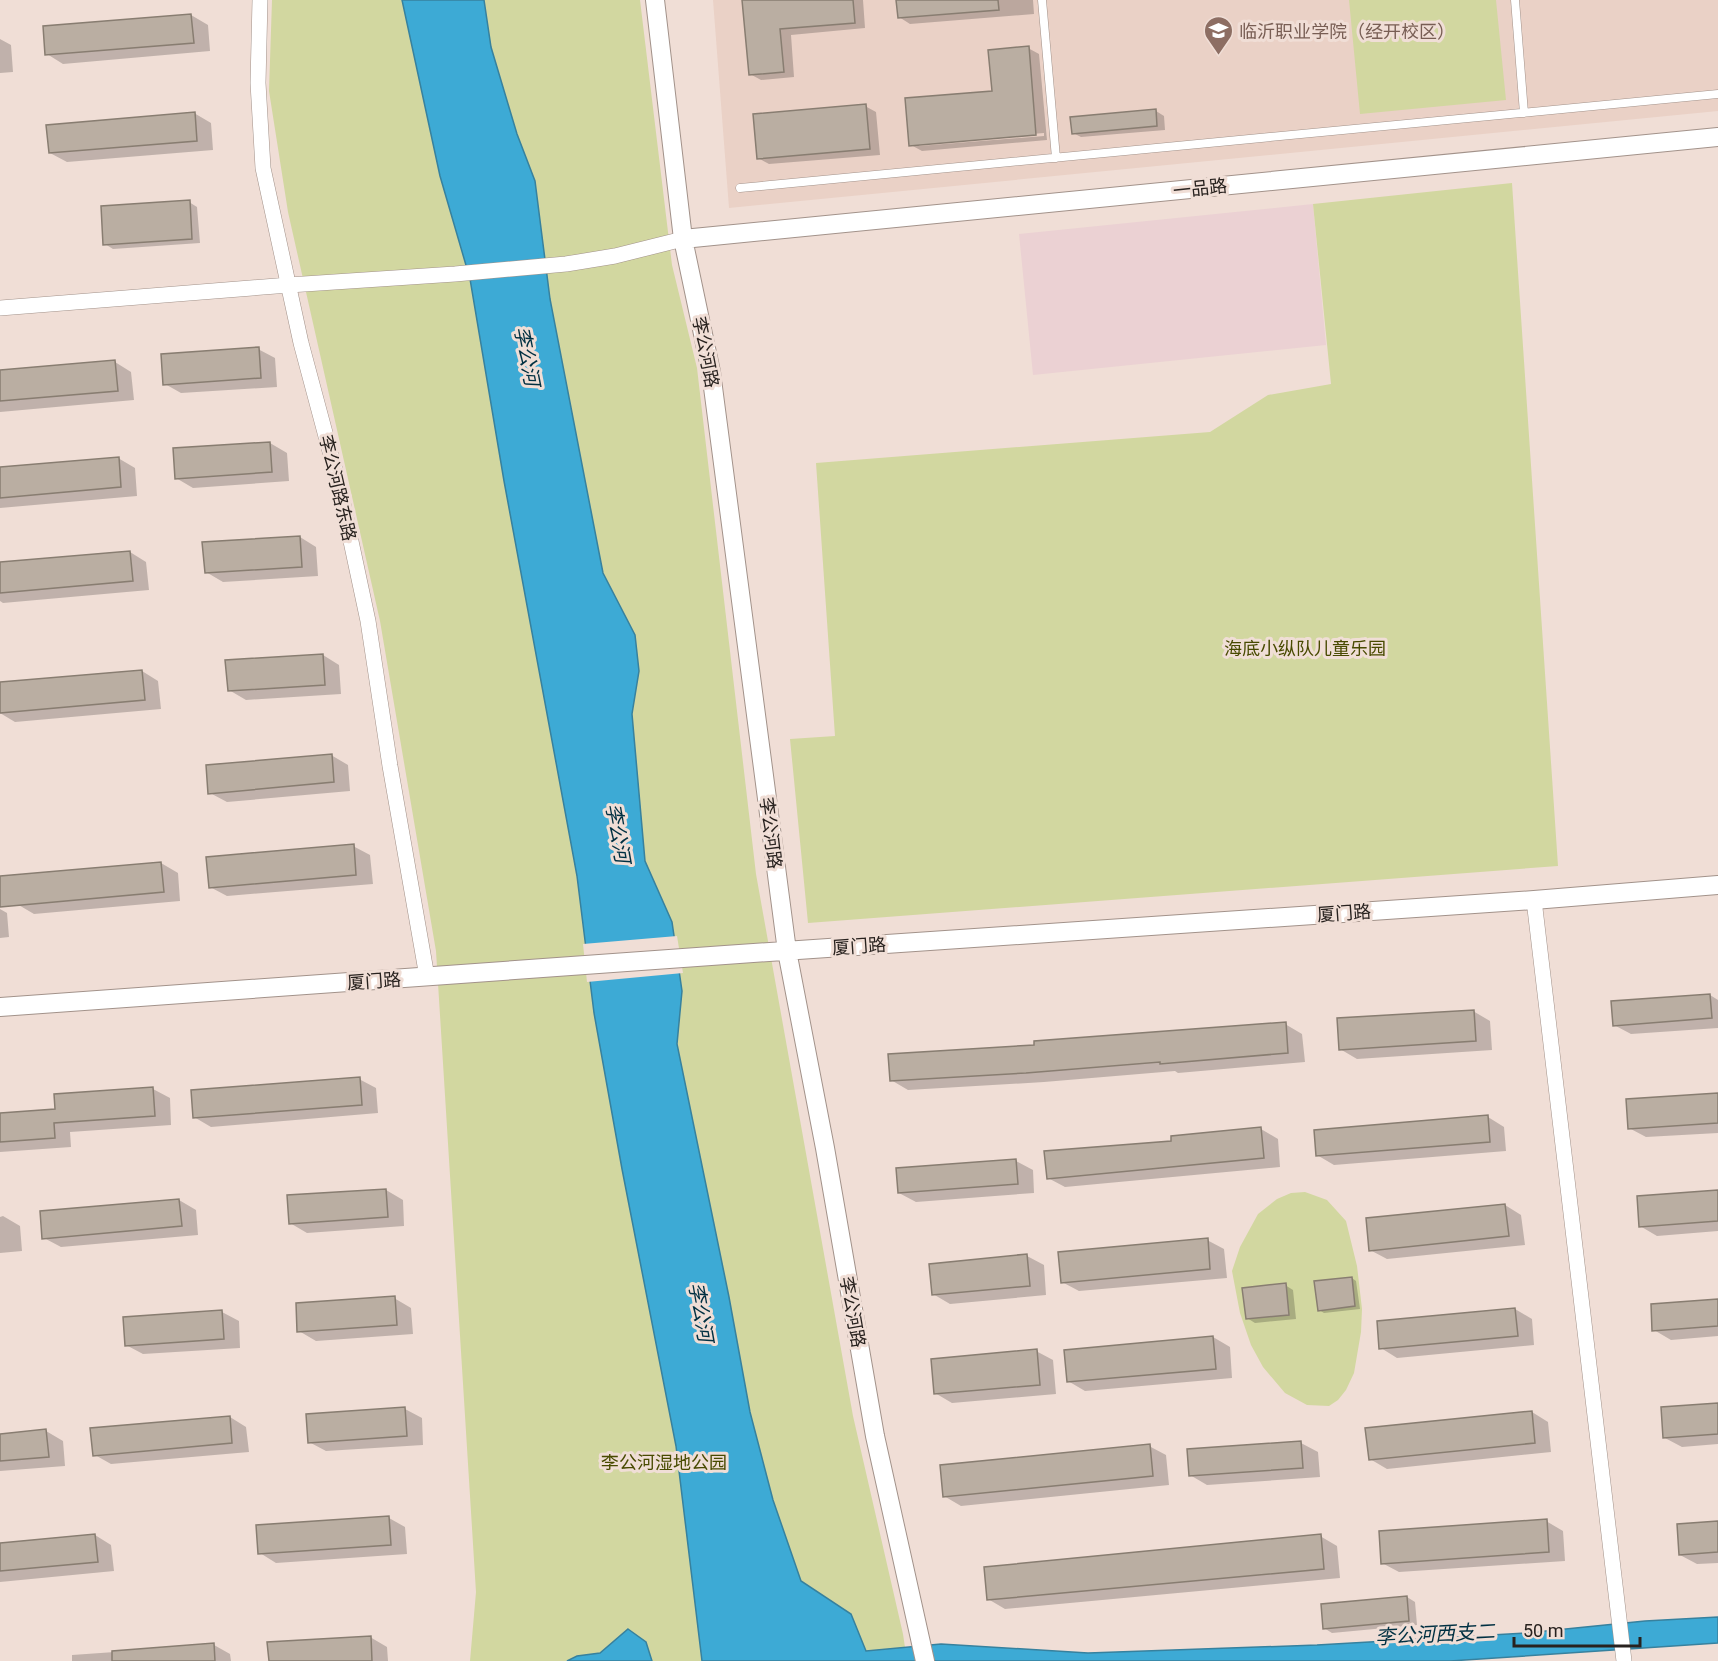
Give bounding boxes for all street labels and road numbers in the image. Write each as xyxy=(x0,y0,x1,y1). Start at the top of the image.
street label: 一品路 xyxy=(1172,175,1228,201)
street label: 李公河路 xyxy=(689,315,723,389)
street label: 李公河路东路 xyxy=(316,433,360,543)
street label: 李公河路 xyxy=(756,796,786,870)
street label: 厦门路 xyxy=(1316,901,1372,925)
street label: 厦门路 xyxy=(831,934,887,958)
street label: 厦门路 xyxy=(346,969,402,993)
street label: 李公河路 xyxy=(836,1275,870,1349)

